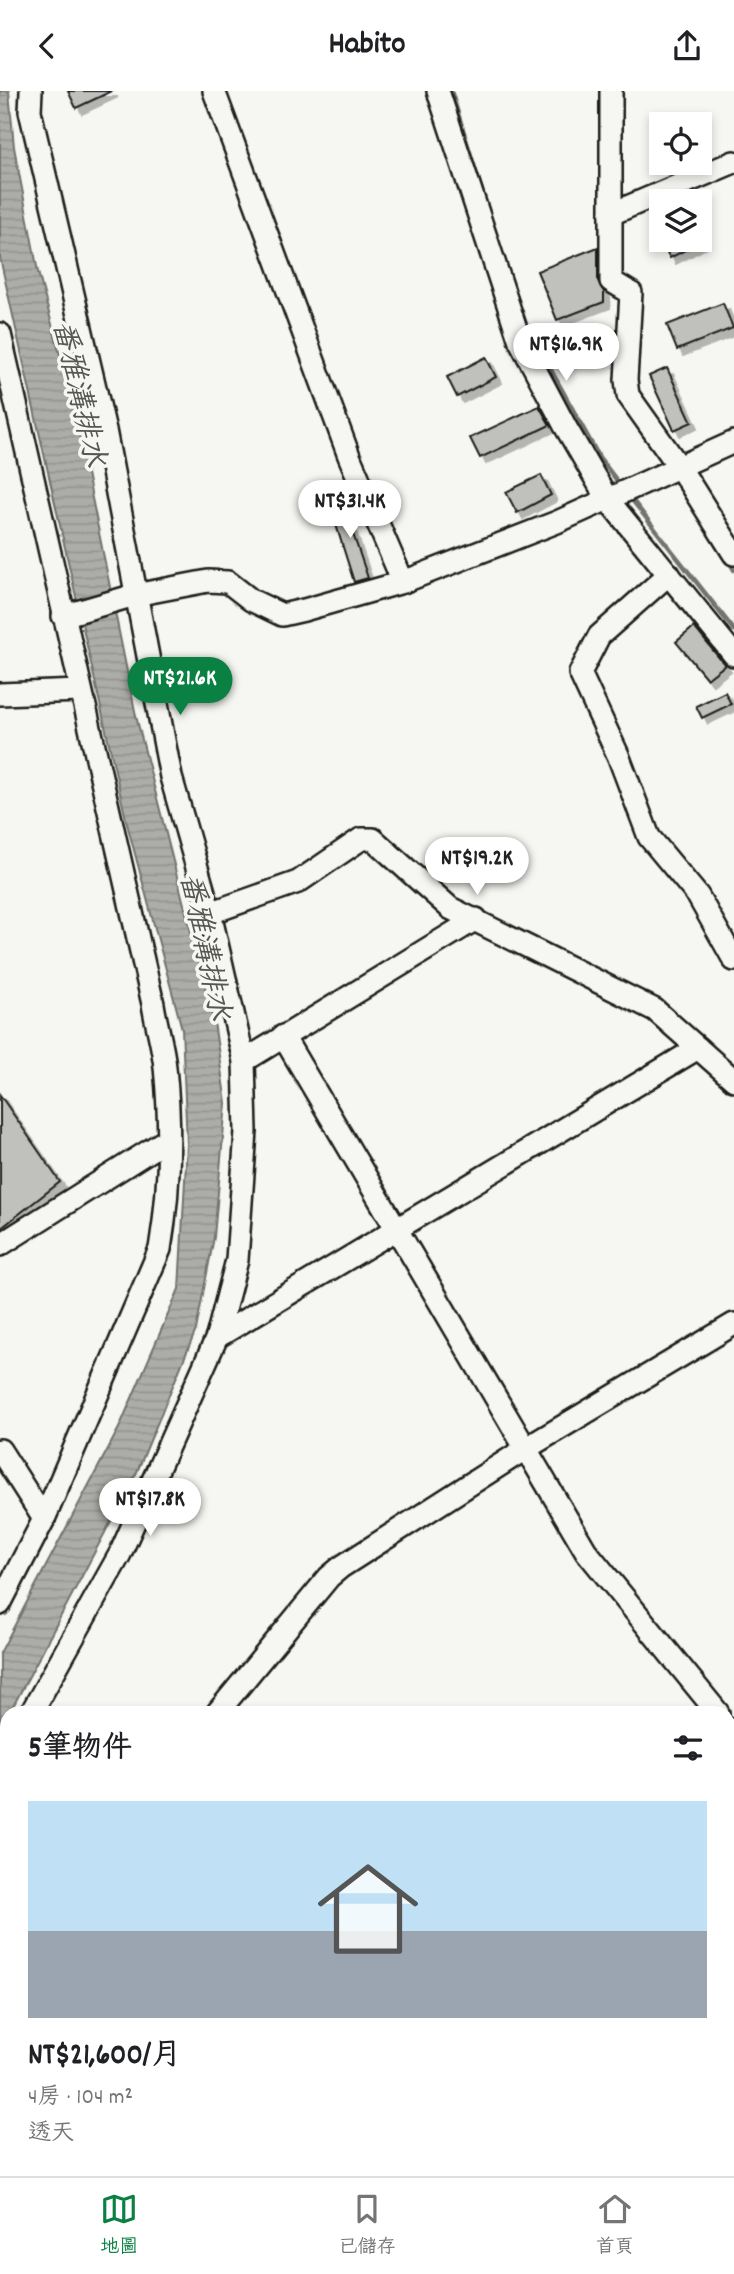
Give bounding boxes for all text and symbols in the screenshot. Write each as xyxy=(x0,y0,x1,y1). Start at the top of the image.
text: Habito xyxy=(328,23,406,69)
icon: back xyxy=(28,27,66,65)
icon: share xyxy=(668,27,706,65)
map controls xyxy=(649,112,712,252)
button: locate xyxy=(649,112,712,175)
button: layers xyxy=(649,189,712,252)
water label: 番雅溝排水 xyxy=(38,316,114,473)
pin: NT$16.9K xyxy=(494,323,638,383)
text: NT$16.9K xyxy=(529,329,603,362)
pin: NT$31.4K xyxy=(278,481,422,540)
text: NT$31.4K xyxy=(314,486,386,519)
pin: NT$21.6K xyxy=(108,657,252,717)
text: NT$21.6K xyxy=(143,663,217,696)
pin: NT$19.2K xyxy=(405,837,549,897)
text: NT$19.2K xyxy=(441,843,513,876)
water label: 番雅溝排水 xyxy=(165,869,239,1026)
pin: NT$17.8K xyxy=(78,1479,222,1538)
text: NT$17.8K xyxy=(115,1484,185,1517)
text: 5筆物件 xyxy=(28,1729,132,1772)
icon: filters xyxy=(669,1729,707,1767)
icon: home xyxy=(305,1846,431,1972)
text: NT$21,600/月 xyxy=(28,2036,181,2079)
text: 4房 · 104 m² xyxy=(28,2082,133,2115)
text: 透天 xyxy=(28,2118,74,2151)
tab: 地圖 xyxy=(100,2190,138,2262)
tab: 已儲存 xyxy=(338,2190,396,2262)
tab: 首頁 xyxy=(596,2190,634,2262)

